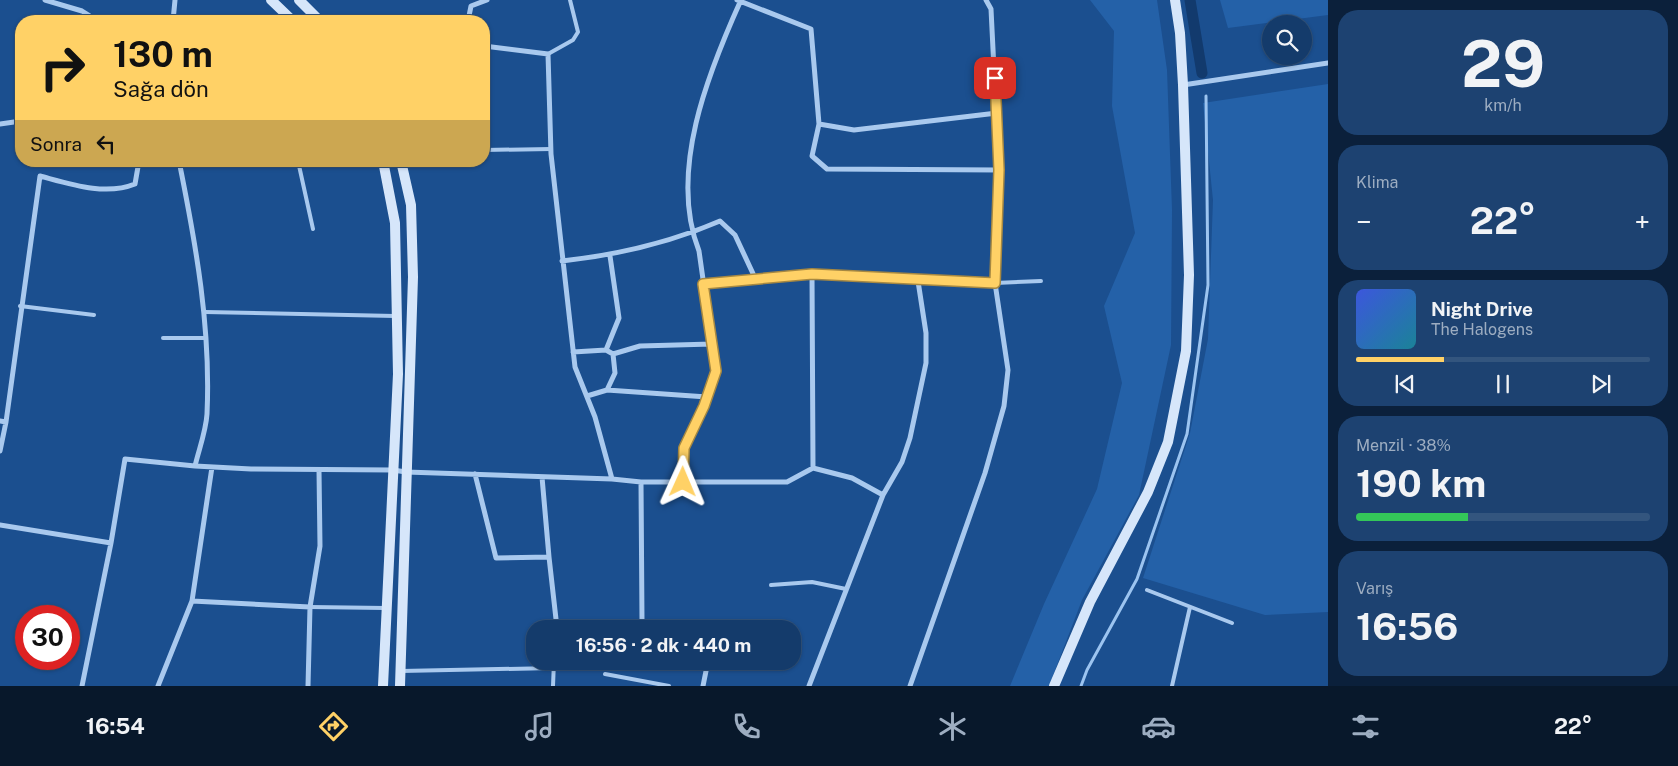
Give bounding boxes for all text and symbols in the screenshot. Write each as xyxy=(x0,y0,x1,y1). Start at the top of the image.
map controls xyxy=(1262,15,1312,65)
button: search xyxy=(1262,15,1312,65)
text: 29 xyxy=(1461,25,1545,102)
text: 130 m xyxy=(113,34,213,75)
icon: right xyxy=(30,35,95,100)
pin xyxy=(974,57,1016,99)
icon: arrive xyxy=(981,64,1009,92)
text: Sağa dön xyxy=(113,76,209,102)
text: km/h xyxy=(1484,96,1522,115)
icon: left xyxy=(92,130,120,158)
text: Sonra xyxy=(30,133,82,155)
text: Klima xyxy=(1356,173,1398,192)
text: 22° xyxy=(1470,198,1536,243)
text: − xyxy=(1356,205,1372,238)
text: + xyxy=(1634,205,1650,238)
text: Night Drive xyxy=(1431,298,1533,320)
text: The Halogens xyxy=(1431,320,1533,339)
icon: previous xyxy=(1391,370,1419,398)
icon: pause xyxy=(1489,370,1517,398)
icon: next xyxy=(1587,370,1615,398)
text: Menzil · 38% xyxy=(1356,436,1451,455)
position arrow xyxy=(656,455,708,507)
text: 190 km xyxy=(1356,461,1486,506)
text: Varış xyxy=(1356,579,1393,598)
text: 16:56 xyxy=(1356,604,1458,649)
speed limit sign: 30 xyxy=(15,605,80,670)
text: 16:56 · 2 dk · 440 m xyxy=(576,634,751,656)
icon: directions xyxy=(316,709,351,744)
icon: music xyxy=(522,709,557,744)
icon: phone xyxy=(729,709,764,744)
icon: climate xyxy=(935,709,970,744)
icon: car xyxy=(1141,709,1176,744)
icon: filters xyxy=(1348,709,1383,744)
text: 16:54 xyxy=(86,713,145,739)
text: 22° xyxy=(1554,713,1592,739)

